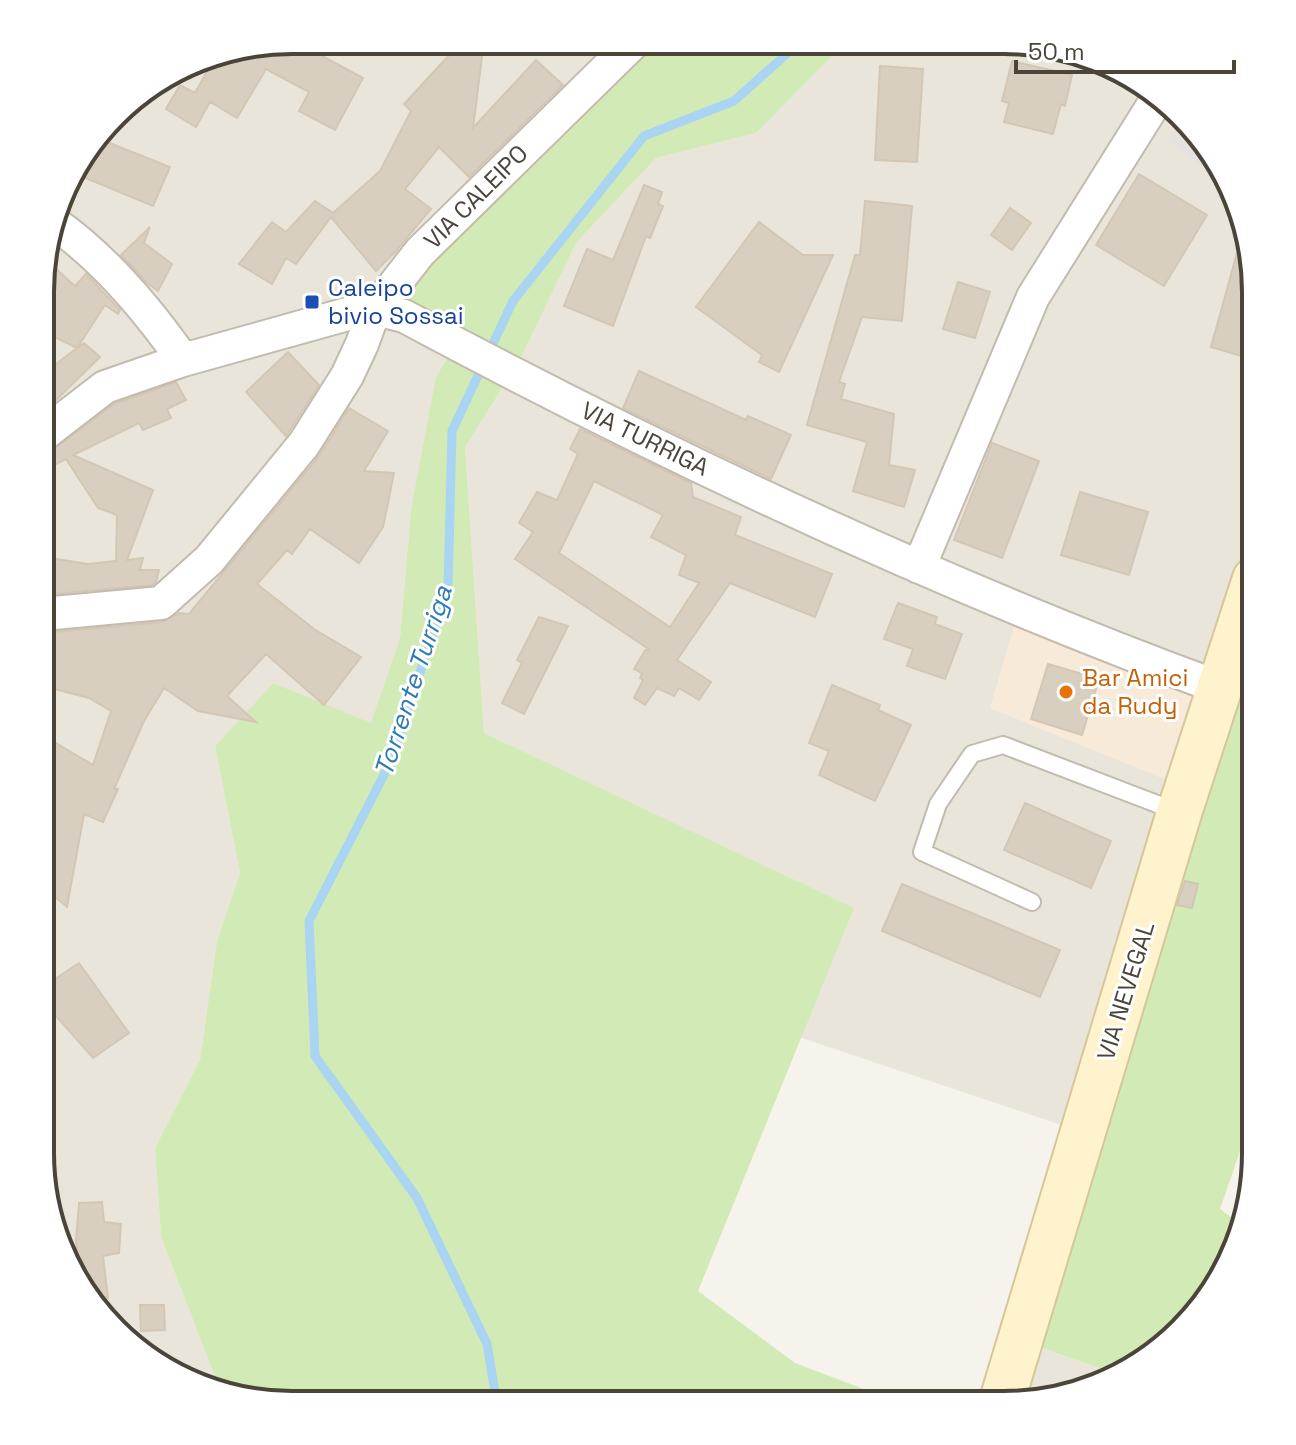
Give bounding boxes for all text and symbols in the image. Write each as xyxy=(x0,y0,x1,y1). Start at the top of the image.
scale bar xyxy=(1016,24,1234,74)
text: 50 m xyxy=(1028,36,1085,67)
street label: VIA CALEIPO xyxy=(417,138,534,255)
place label: Caleipo bivio Sossai xyxy=(328,272,464,331)
marker: Caleipo bivio Sossai xyxy=(303,293,321,311)
street label: VIA TURRIGA xyxy=(576,394,714,483)
water label: Torrente Turriga xyxy=(366,580,460,781)
place label: Bar Amici da Rudy xyxy=(1082,662,1188,721)
marker: Bar Amici da Rudy xyxy=(1057,683,1075,701)
street label: VIA NEVEGAL xyxy=(1090,918,1161,1064)

